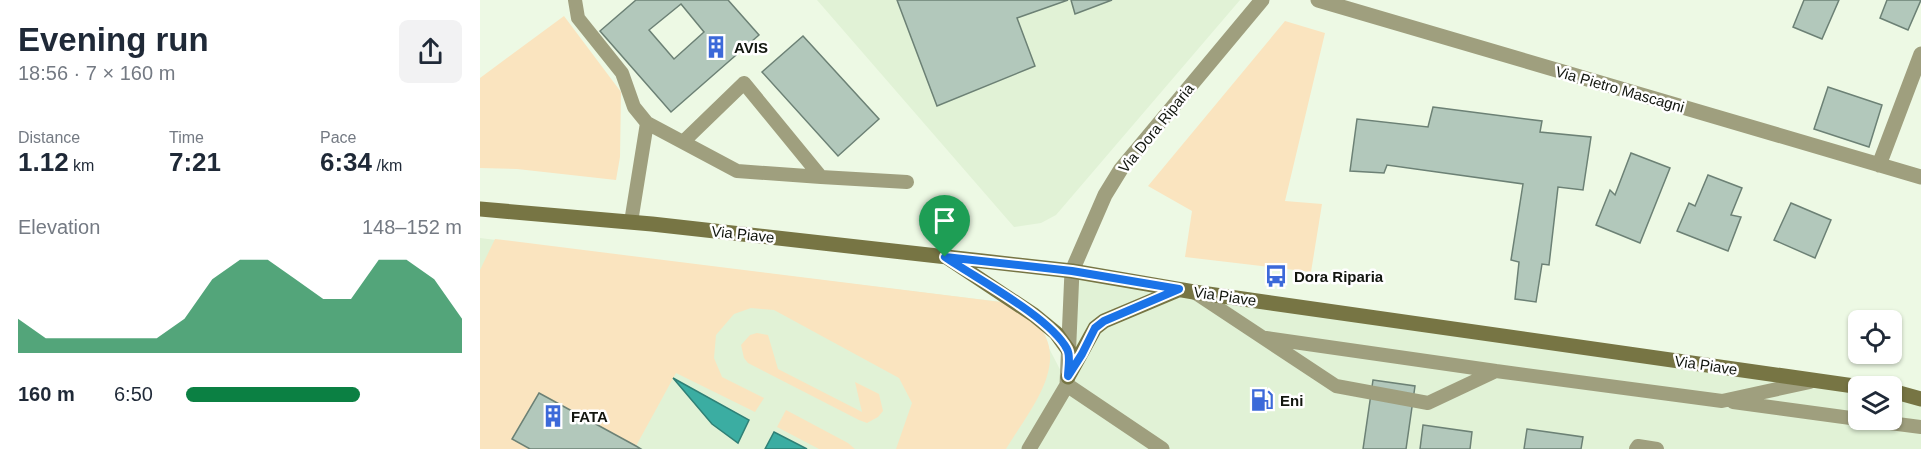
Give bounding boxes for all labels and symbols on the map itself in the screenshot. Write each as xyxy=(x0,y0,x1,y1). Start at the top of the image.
building icon: AVIS xyxy=(703,34,729,60)
place label: AVIS xyxy=(734,39,768,56)
street label: Via Pietro Mascagni xyxy=(1554,62,1686,116)
street label: Via Dora Riparia xyxy=(1115,79,1198,176)
pin xyxy=(919,195,970,257)
street label: Via Piave xyxy=(711,222,775,246)
bus stop icon: Dora Riparia xyxy=(1263,263,1289,289)
place label: Dora Riparia xyxy=(1294,268,1384,285)
street label: Via Piave xyxy=(1193,283,1257,309)
street label: Via Piave xyxy=(1674,352,1738,378)
fuel station icon: Eni xyxy=(1249,387,1275,413)
place label: Eni xyxy=(1280,392,1303,409)
building icon: FATA xyxy=(540,403,566,429)
place label: FATA xyxy=(571,408,608,425)

